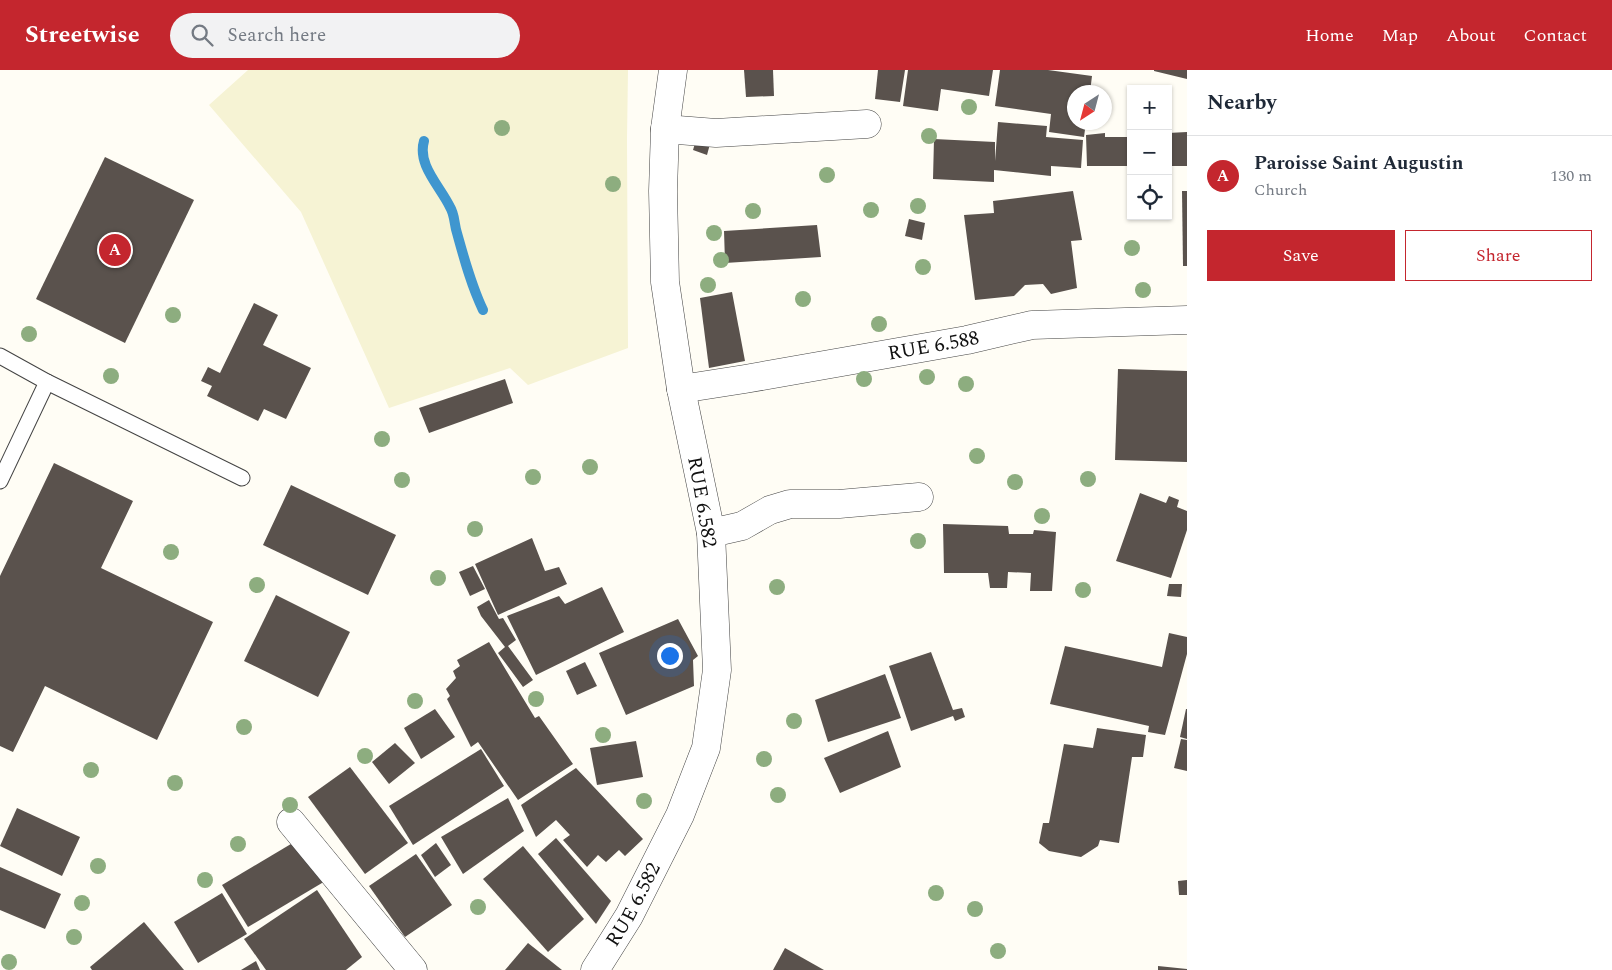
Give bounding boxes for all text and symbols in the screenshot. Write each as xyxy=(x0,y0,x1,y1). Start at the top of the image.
search box xyxy=(170,13,520,58)
text: Streetwise xyxy=(25,17,140,53)
icon: search xyxy=(188,21,216,49)
text: Search here xyxy=(228,21,326,50)
text: Home xyxy=(1305,22,1354,49)
text: Map xyxy=(1382,22,1418,49)
text: About xyxy=(1446,22,1496,49)
text: Contact xyxy=(1524,22,1587,49)
north arrow xyxy=(1067,85,1112,130)
map controls xyxy=(1127,85,1172,220)
button: + xyxy=(1127,85,1172,130)
text: Nearby xyxy=(1207,87,1277,119)
button: − xyxy=(1127,130,1172,175)
text: Paroisse Saint Augustin xyxy=(1254,149,1463,178)
text: A xyxy=(1217,164,1229,188)
text: 130 m xyxy=(1550,164,1592,188)
button: locate xyxy=(1127,175,1172,220)
text: Church xyxy=(1254,178,1307,202)
button: Save xyxy=(1207,230,1395,281)
button: Share xyxy=(1405,230,1592,281)
pin: A xyxy=(99,231,131,269)
street label: RUE 6.588 xyxy=(885,323,982,369)
street label: RUE 6.582 xyxy=(679,454,725,550)
your location xyxy=(657,643,683,669)
street label: RUE 6.582 xyxy=(598,857,669,953)

